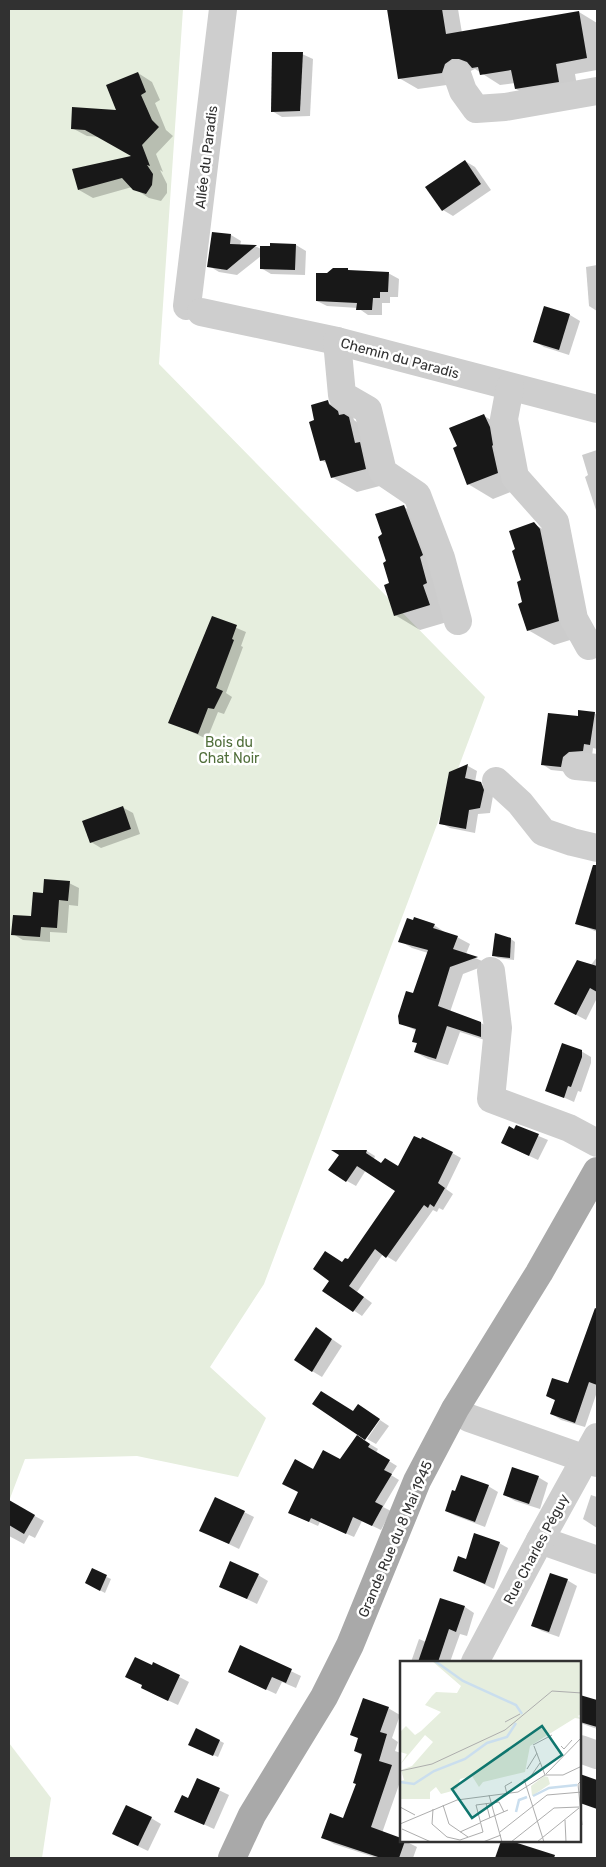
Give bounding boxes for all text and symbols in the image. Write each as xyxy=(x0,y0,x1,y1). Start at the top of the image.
street label: Allée du Paradis xyxy=(192,104,221,210)
street label: Chemin du Paradis xyxy=(339,334,461,382)
park label: Bois du Chat Noir xyxy=(199,734,260,767)
street label: Grande Rue du 8 Mai 1945 xyxy=(355,1458,436,1620)
street label: Rue Charles Péguy xyxy=(500,1491,573,1607)
inset map xyxy=(400,1661,581,1842)

